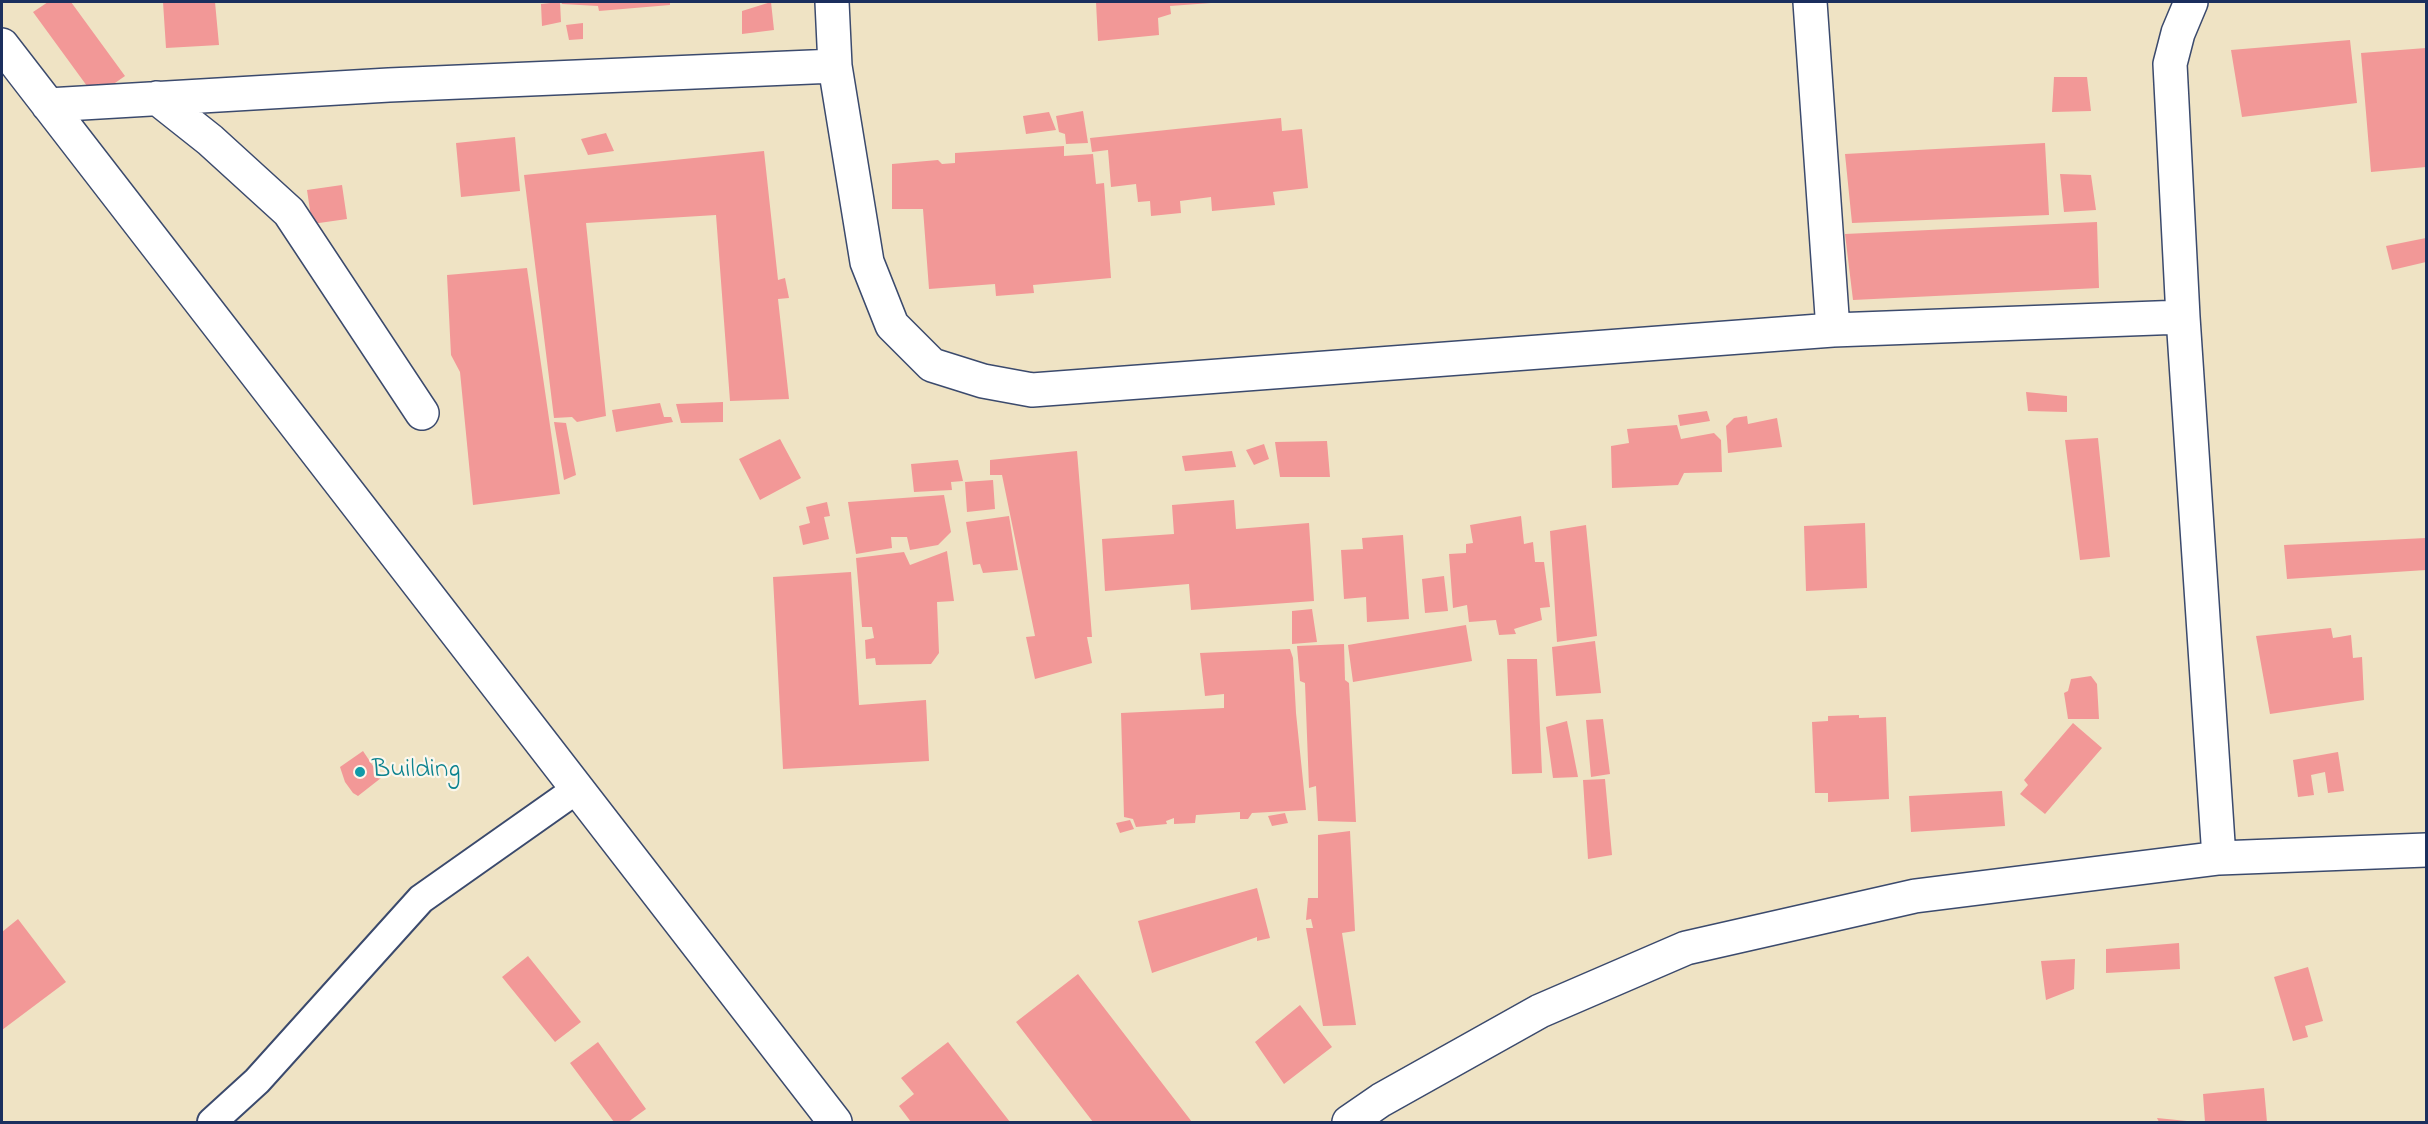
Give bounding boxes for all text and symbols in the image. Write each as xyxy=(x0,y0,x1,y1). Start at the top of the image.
place label: Building xyxy=(372,756,460,788)
marker: Building xyxy=(353,765,367,779)

